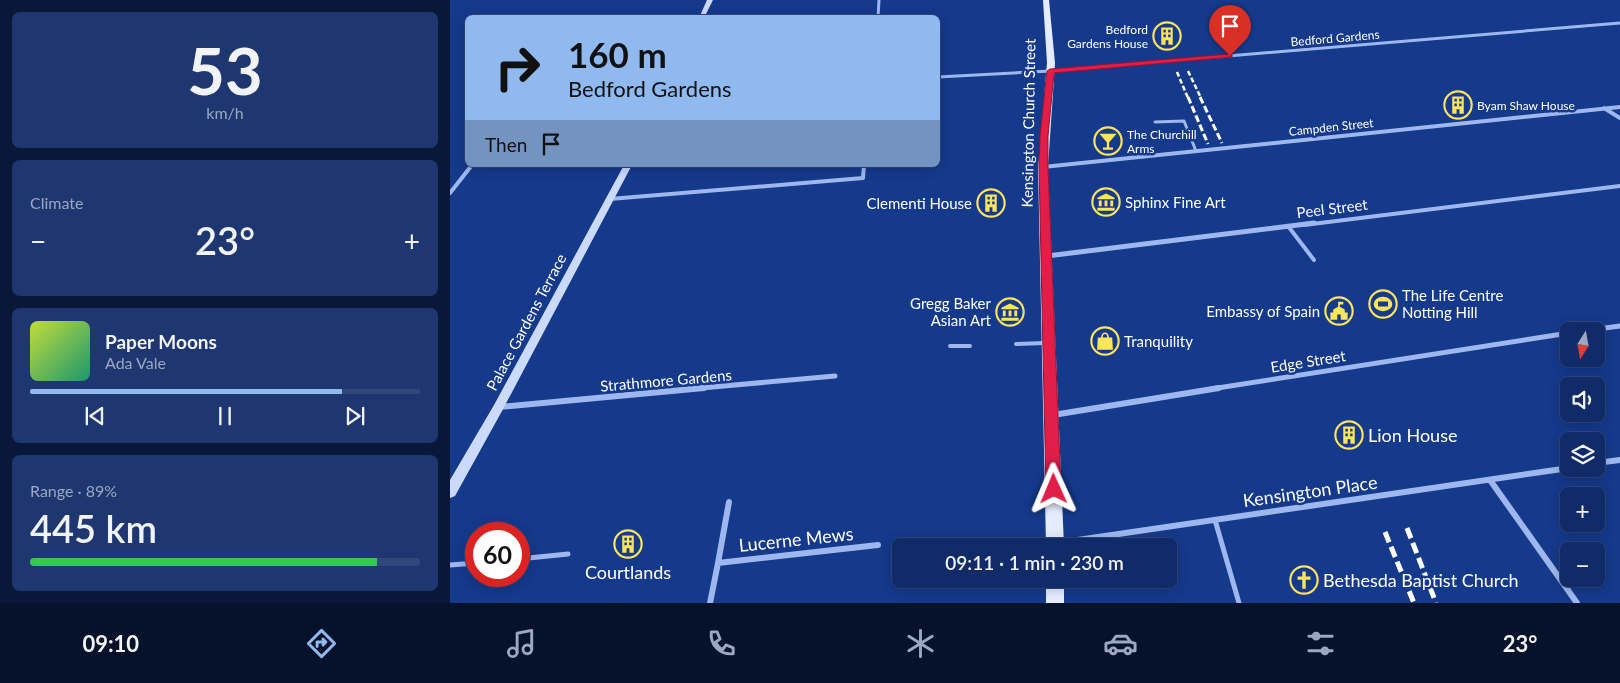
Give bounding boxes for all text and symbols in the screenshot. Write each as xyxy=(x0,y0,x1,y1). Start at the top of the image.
pin xyxy=(1209,5,1251,56)
icon: arrive xyxy=(1216,12,1244,40)
building icon: Bedford Gardens House xyxy=(1152,21,1182,51)
place label: Bedford Gardens House xyxy=(1067,22,1148,51)
street label: Bedford Gardens xyxy=(1290,27,1380,49)
text: 53 xyxy=(187,31,263,109)
text: 160 m xyxy=(568,33,667,75)
icon: right xyxy=(485,35,550,100)
street label: Kensington Church Street xyxy=(1018,38,1038,208)
text: Bedford Gardens xyxy=(568,75,732,102)
building icon: Byam Shaw House xyxy=(1443,90,1473,120)
place label: Byam Shaw House xyxy=(1477,98,1575,113)
text: km/h xyxy=(206,103,244,122)
street label: Campden Street xyxy=(1288,115,1375,139)
bar icon: The Churchill Arms xyxy=(1093,126,1123,156)
place label: The Churchill Arms xyxy=(1127,127,1197,156)
icon: arrive xyxy=(537,130,565,158)
text: Then xyxy=(485,133,527,156)
museum icon: Sphinx Fine Art xyxy=(1091,187,1121,217)
building icon: Clementi House xyxy=(976,188,1006,218)
text: Climate xyxy=(30,193,83,212)
place label: Sphinx Fine Art xyxy=(1125,193,1226,211)
place label: Clementi House xyxy=(866,194,972,212)
street label: Peel Street xyxy=(1296,195,1369,221)
text: 23° xyxy=(195,217,255,263)
text: − xyxy=(30,224,46,258)
text: + xyxy=(404,224,420,258)
street label: Palace Gardens Terrace xyxy=(482,250,570,393)
place label: The Life Centre Notting Hill xyxy=(1402,286,1504,321)
sports icon: The Life Centre Notting Hill xyxy=(1368,289,1398,319)
place label: Gregg Baker Asian Art xyxy=(910,294,992,329)
public building icon: Embassy of Spain xyxy=(1324,296,1354,326)
museum icon: Gregg Baker Asian Art xyxy=(995,297,1025,327)
place label: Embassy of Spain xyxy=(1206,302,1320,320)
north arrow xyxy=(1560,322,1605,368)
map controls xyxy=(1560,322,1605,587)
shop icon: Tranquility xyxy=(1090,326,1120,356)
text: Paper Moons xyxy=(105,330,217,353)
place label: Tranquility xyxy=(1124,332,1193,350)
street label: Edge Street xyxy=(1269,346,1347,376)
text: Ada Vale xyxy=(105,353,166,372)
street label: Strathmore Gardens xyxy=(599,365,733,395)
button: sound xyxy=(1560,377,1605,422)
icon: previous xyxy=(81,402,109,430)
icon: pause xyxy=(211,402,239,430)
icon: next xyxy=(341,402,369,430)
building icon: Lion House xyxy=(1334,420,1364,450)
place label: Lion House xyxy=(1368,424,1457,446)
button: layers xyxy=(1560,432,1605,477)
position arrow xyxy=(1027,462,1079,514)
street label: Kensington Place xyxy=(1241,471,1379,511)
text: Range · 89% xyxy=(30,481,117,500)
button: + xyxy=(1560,487,1605,532)
text: 445 km xyxy=(30,505,157,551)
speed limit sign: 60 xyxy=(465,522,530,587)
street label: Lucerne Mews xyxy=(738,522,855,556)
building icon: Courtlands xyxy=(613,529,643,559)
button: − xyxy=(1560,542,1605,587)
text: 09:11 · 1 min · 230 m xyxy=(945,551,1124,574)
place label: Courtlands xyxy=(585,561,671,583)
church icon: Bethesda Baptist Church xyxy=(1289,565,1319,595)
place label: Bethesda Baptist Church xyxy=(1323,569,1519,591)
icon: directions xyxy=(304,626,339,661)
icon: music xyxy=(504,626,539,661)
icon: phone xyxy=(704,626,739,661)
icon: climate xyxy=(903,626,938,661)
icon: car xyxy=(1103,626,1138,661)
icon: filters xyxy=(1303,626,1338,661)
text: 09:10 xyxy=(82,630,139,657)
text: 23° xyxy=(1503,630,1537,657)

